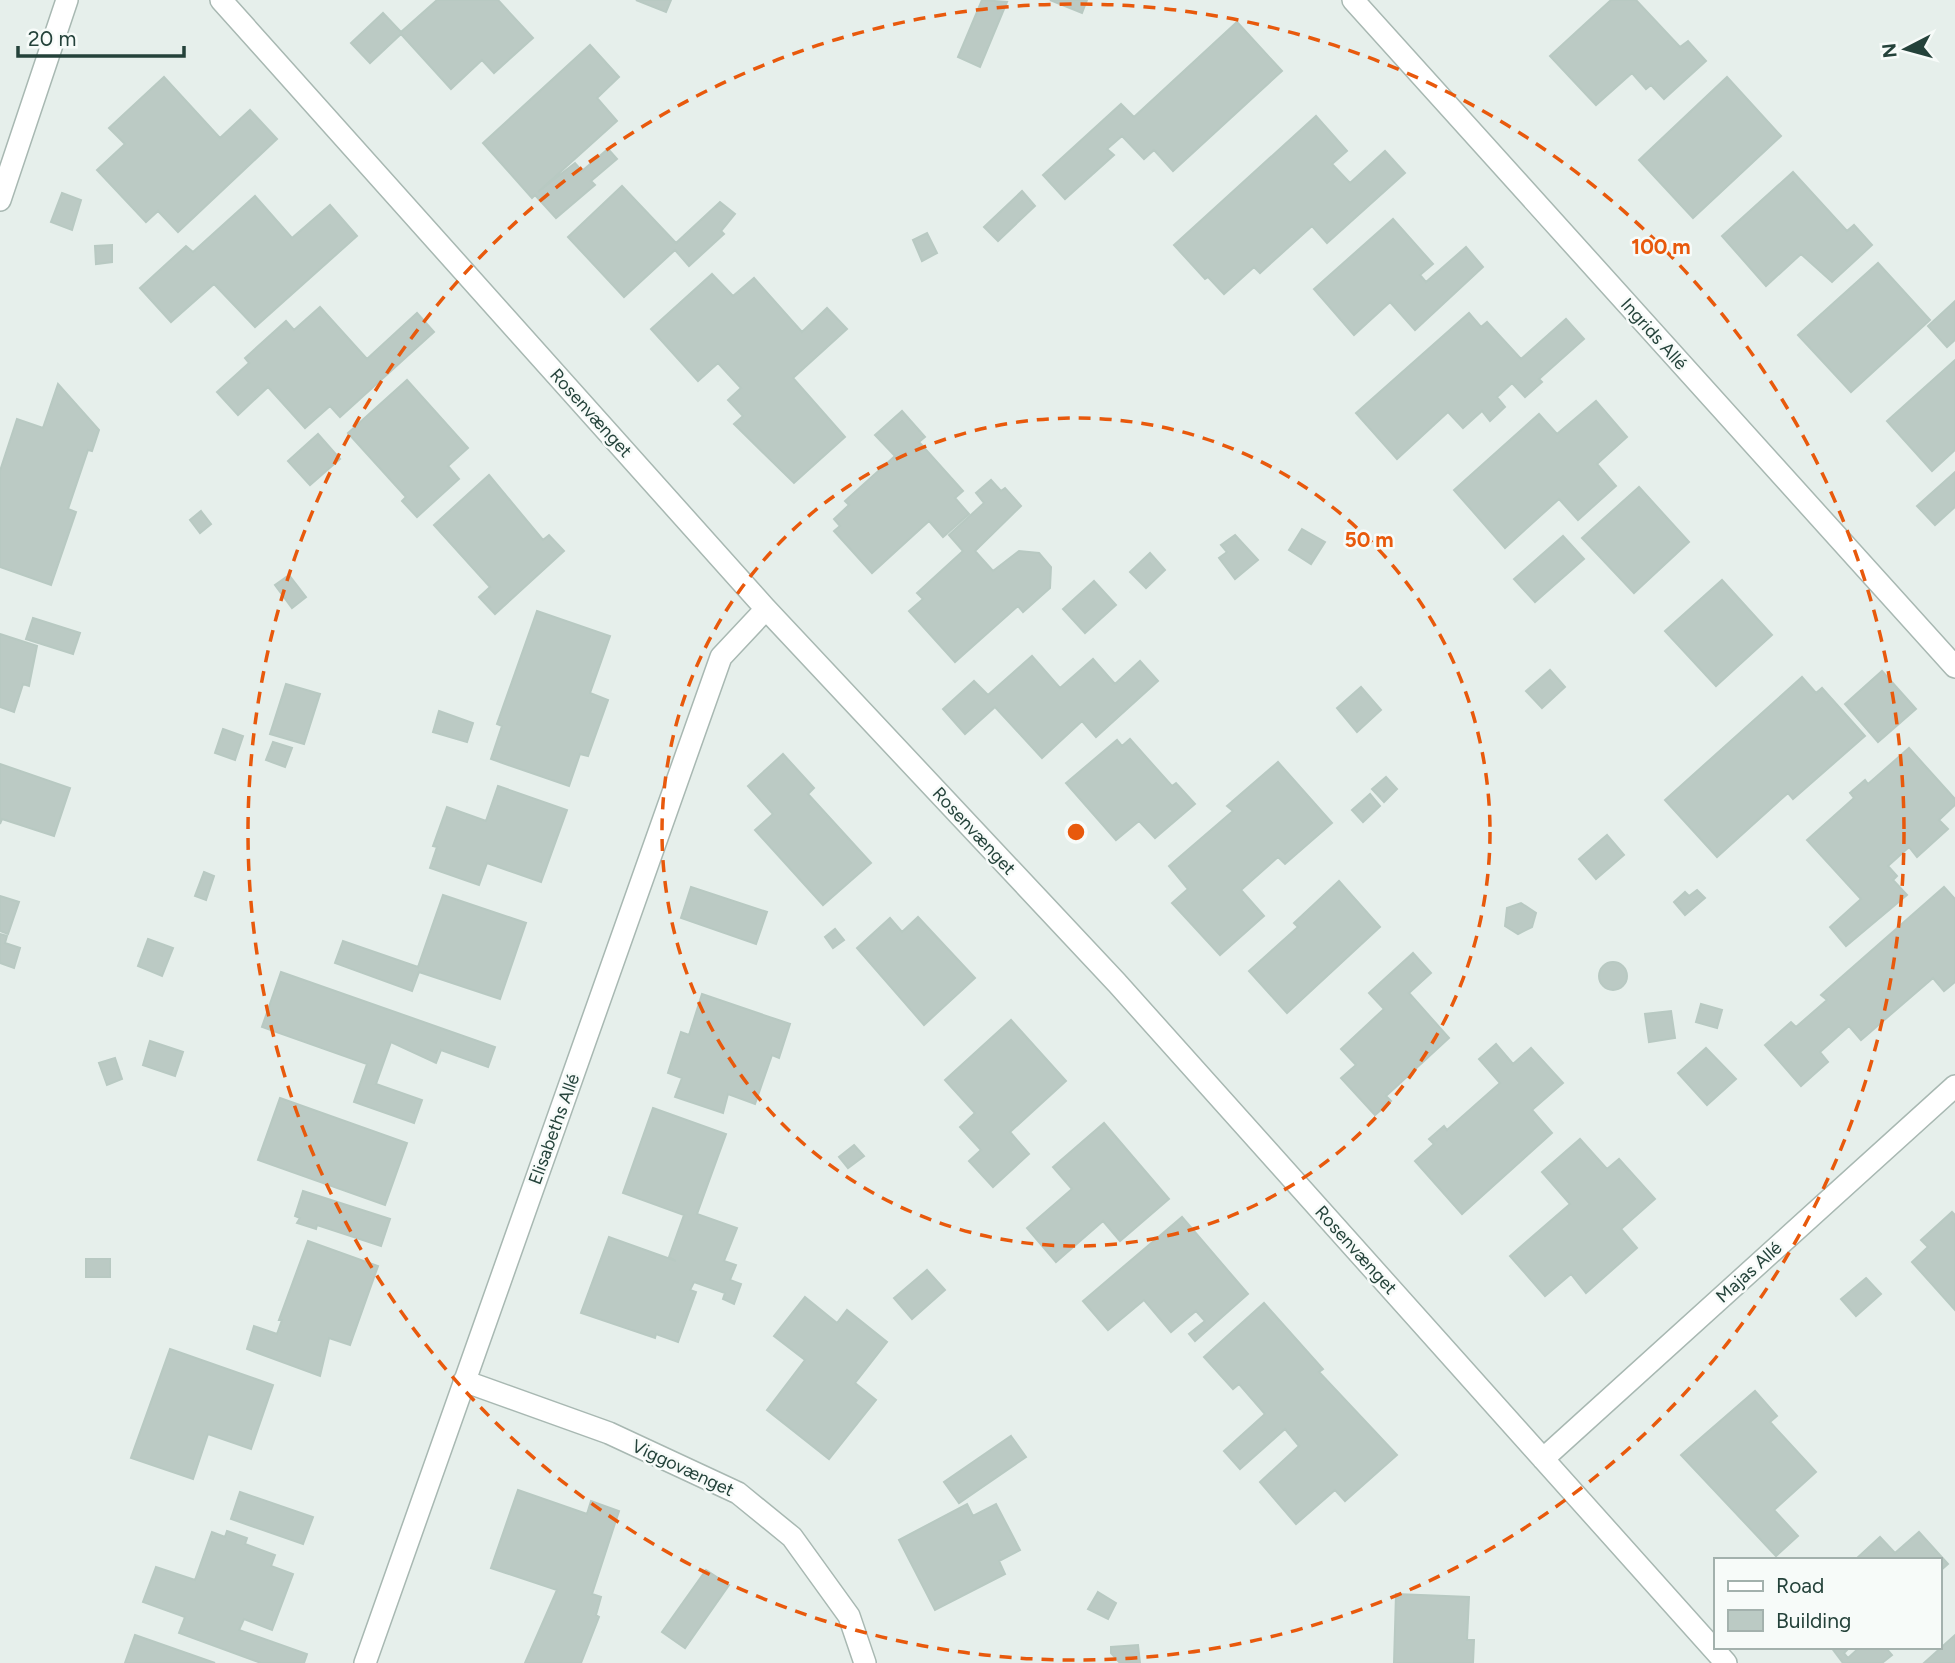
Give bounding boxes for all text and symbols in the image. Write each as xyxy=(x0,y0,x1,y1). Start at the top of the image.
scale bar xyxy=(18,14,184,58)
north arrow xyxy=(1871,14,1941,84)
text: 20 m xyxy=(28,26,76,51)
text: N xyxy=(1877,42,1902,59)
text: 100 m xyxy=(1631,234,1691,259)
street label: Ingrids Allé xyxy=(1616,294,1692,375)
street label: Rosenvænget xyxy=(545,364,637,462)
text: 50 m xyxy=(1344,527,1394,552)
street label: Rosenvænget xyxy=(928,783,1020,880)
centre of rings xyxy=(1064,820,1088,844)
street label: Elisabeths Allé xyxy=(524,1070,584,1187)
street label: Rosenvænget xyxy=(1310,1201,1402,1299)
street label: Majas Allé xyxy=(1711,1237,1787,1307)
street label: Viggovænget xyxy=(628,1435,738,1501)
legend xyxy=(1714,1558,1941,1649)
text: Road xyxy=(1776,1573,1824,1598)
text: Building xyxy=(1776,1608,1851,1633)

